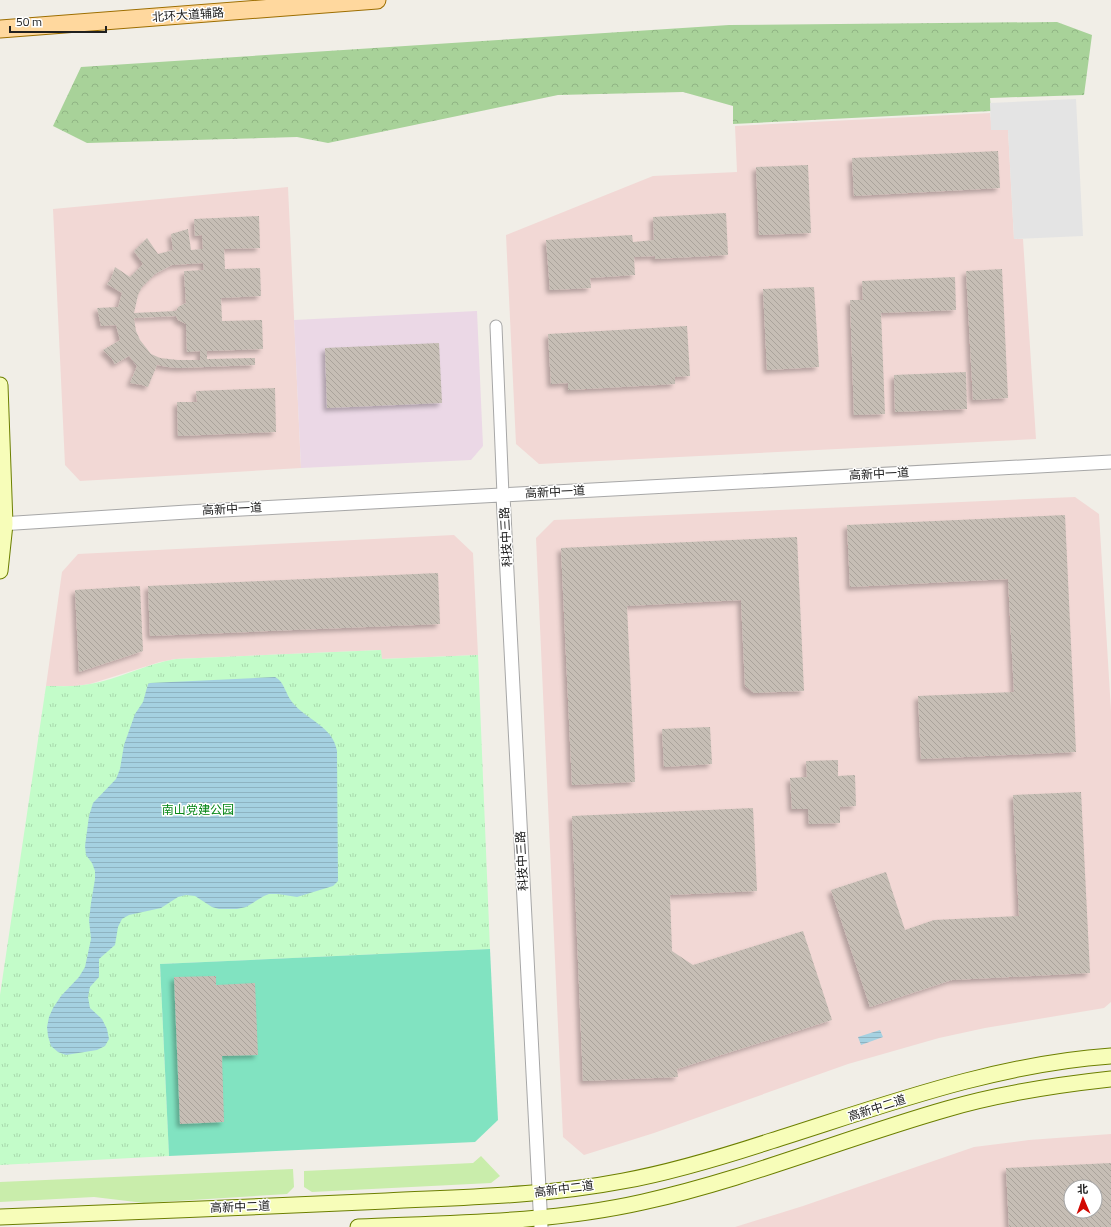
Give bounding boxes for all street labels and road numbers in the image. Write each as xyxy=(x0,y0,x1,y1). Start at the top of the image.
street label: 北环大道辅路 xyxy=(151,3,225,26)
street label: 高新中一道 xyxy=(849,462,909,485)
street label: 高新中一道 xyxy=(525,480,585,503)
street label: 高新中一道 xyxy=(202,497,262,520)
street label: 科技中三路 xyxy=(494,507,517,567)
street label: 科技中三路 xyxy=(510,831,533,891)
street label: 高新中二道 xyxy=(845,1089,908,1126)
street label: 高新中二道 xyxy=(533,1175,595,1202)
street label: 高新中二道 xyxy=(210,1196,270,1217)

